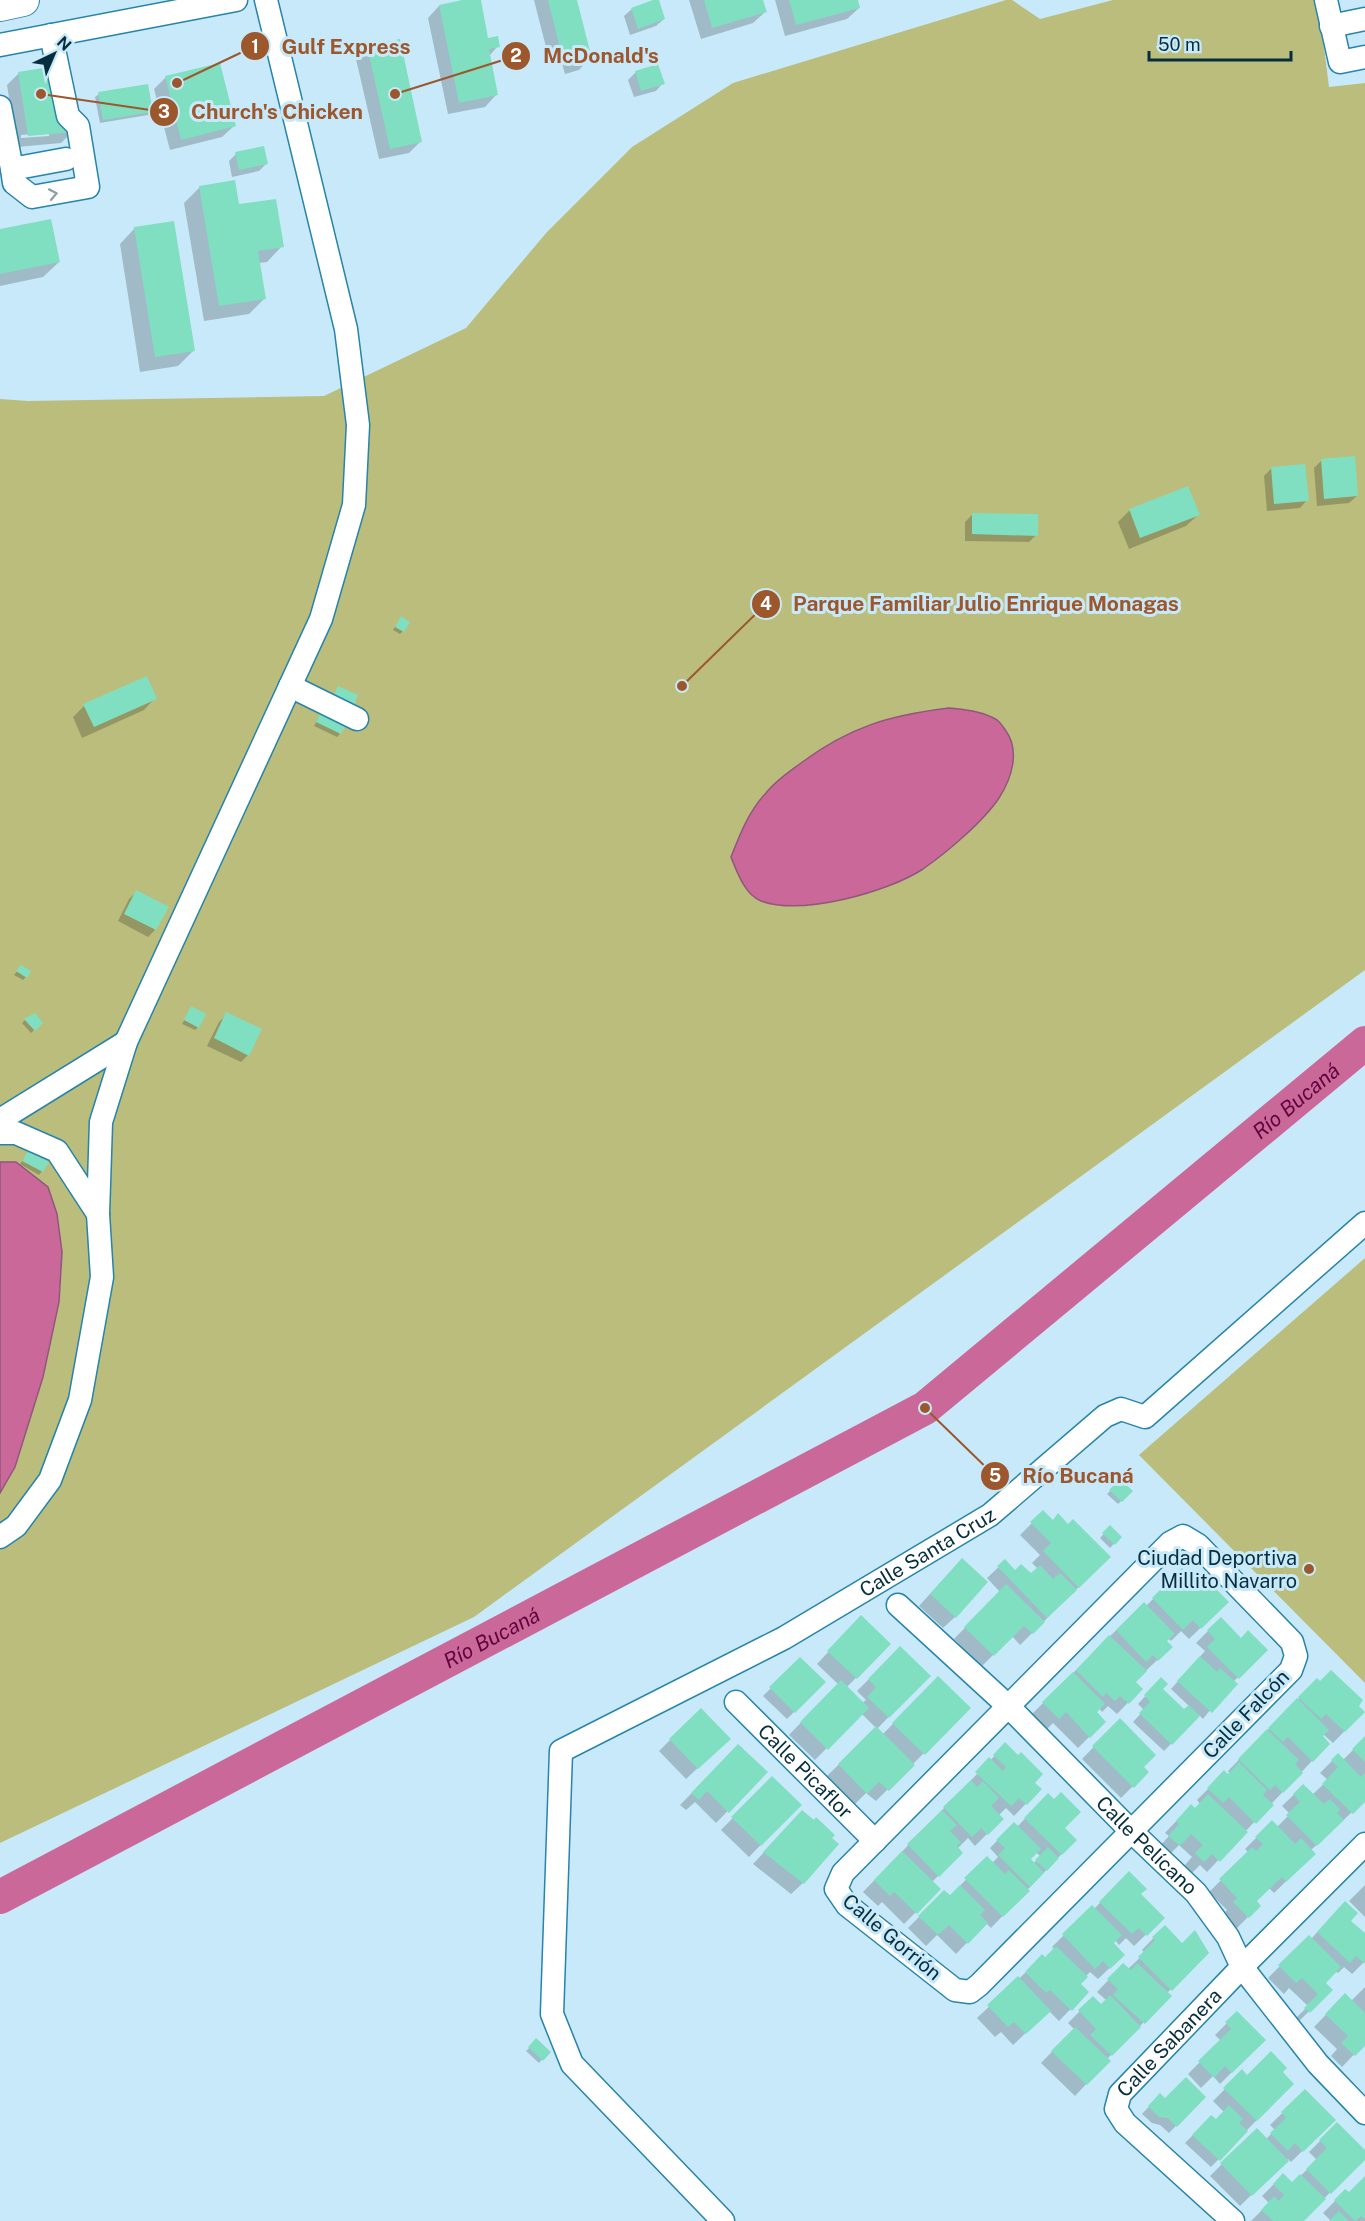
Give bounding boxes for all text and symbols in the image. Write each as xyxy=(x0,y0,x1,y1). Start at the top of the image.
north arrow xyxy=(24,24,84,84)
scale bar xyxy=(1149,24,1292,62)
callout: Gulf Express xyxy=(240,27,423,66)
text: N xyxy=(53,32,75,55)
text: Gulf Express xyxy=(281,34,411,59)
text: 50 m xyxy=(1158,34,1201,55)
text: 1 xyxy=(251,36,259,57)
callout: McDonald's xyxy=(501,36,670,75)
text: McDonald's xyxy=(543,43,659,68)
text: 2 xyxy=(510,45,522,66)
callout: Church's Chicken xyxy=(149,93,375,132)
text: Church's Chicken xyxy=(191,99,363,124)
text: 3 xyxy=(158,101,170,122)
one-way arrow xyxy=(49,188,58,200)
callout: Parque Familiar Julio Enrique Monagas xyxy=(751,585,1191,624)
text: Parque Familiar Julio Enrique Monagas xyxy=(793,591,1179,616)
text: 4 xyxy=(760,593,772,614)
water label: Río Bucaná xyxy=(1247,1057,1344,1144)
callout: Río Bucaná xyxy=(980,1457,1146,1496)
text: Río Bucaná xyxy=(1022,1463,1134,1488)
text: 5 xyxy=(989,1465,1001,1486)
street label: Calle Santa Cruz xyxy=(855,1502,1000,1602)
place label: Ciudad Deportiva Millito Navarro xyxy=(1137,1546,1297,1593)
marker: Ciudad Deportiva Millito Navarro xyxy=(1302,1562,1316,1576)
water label: Río Bucaná xyxy=(439,1601,544,1673)
street label: Calle Falcón xyxy=(1198,1665,1294,1763)
street label: Calle Picaflor xyxy=(753,1719,858,1824)
street label: Calle Pelícano xyxy=(1091,1791,1202,1900)
street label: Calle Gorrión xyxy=(838,1889,946,1985)
street label: Calle Sabanera xyxy=(1112,1984,1227,2102)

